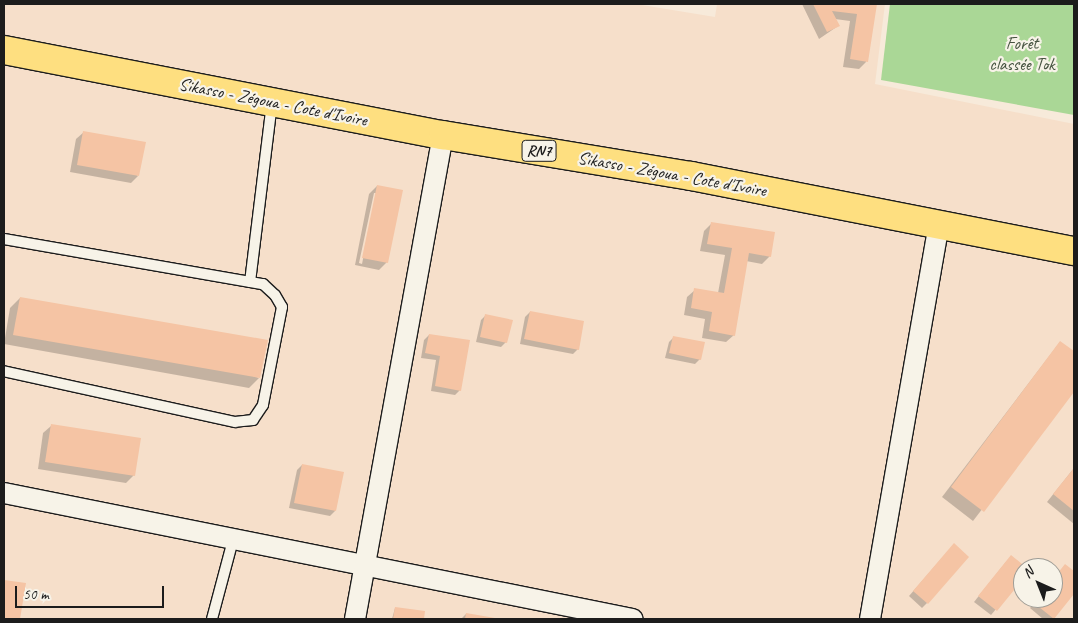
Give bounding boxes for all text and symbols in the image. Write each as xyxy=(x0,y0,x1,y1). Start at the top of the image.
park label: Forêt classée Tok xyxy=(989,33,1055,76)
street label: Sikasso - Zégoua - Cote d'Ivoire xyxy=(177,73,369,131)
road number: RN7 xyxy=(522,138,556,164)
street label: Sikasso - Zégoua - Cote d'Ivoire xyxy=(576,147,768,201)
north arrow xyxy=(1013,558,1063,608)
text: N xyxy=(1019,563,1037,582)
scale bar xyxy=(18,576,166,608)
text: 50 m xyxy=(23,585,49,604)

